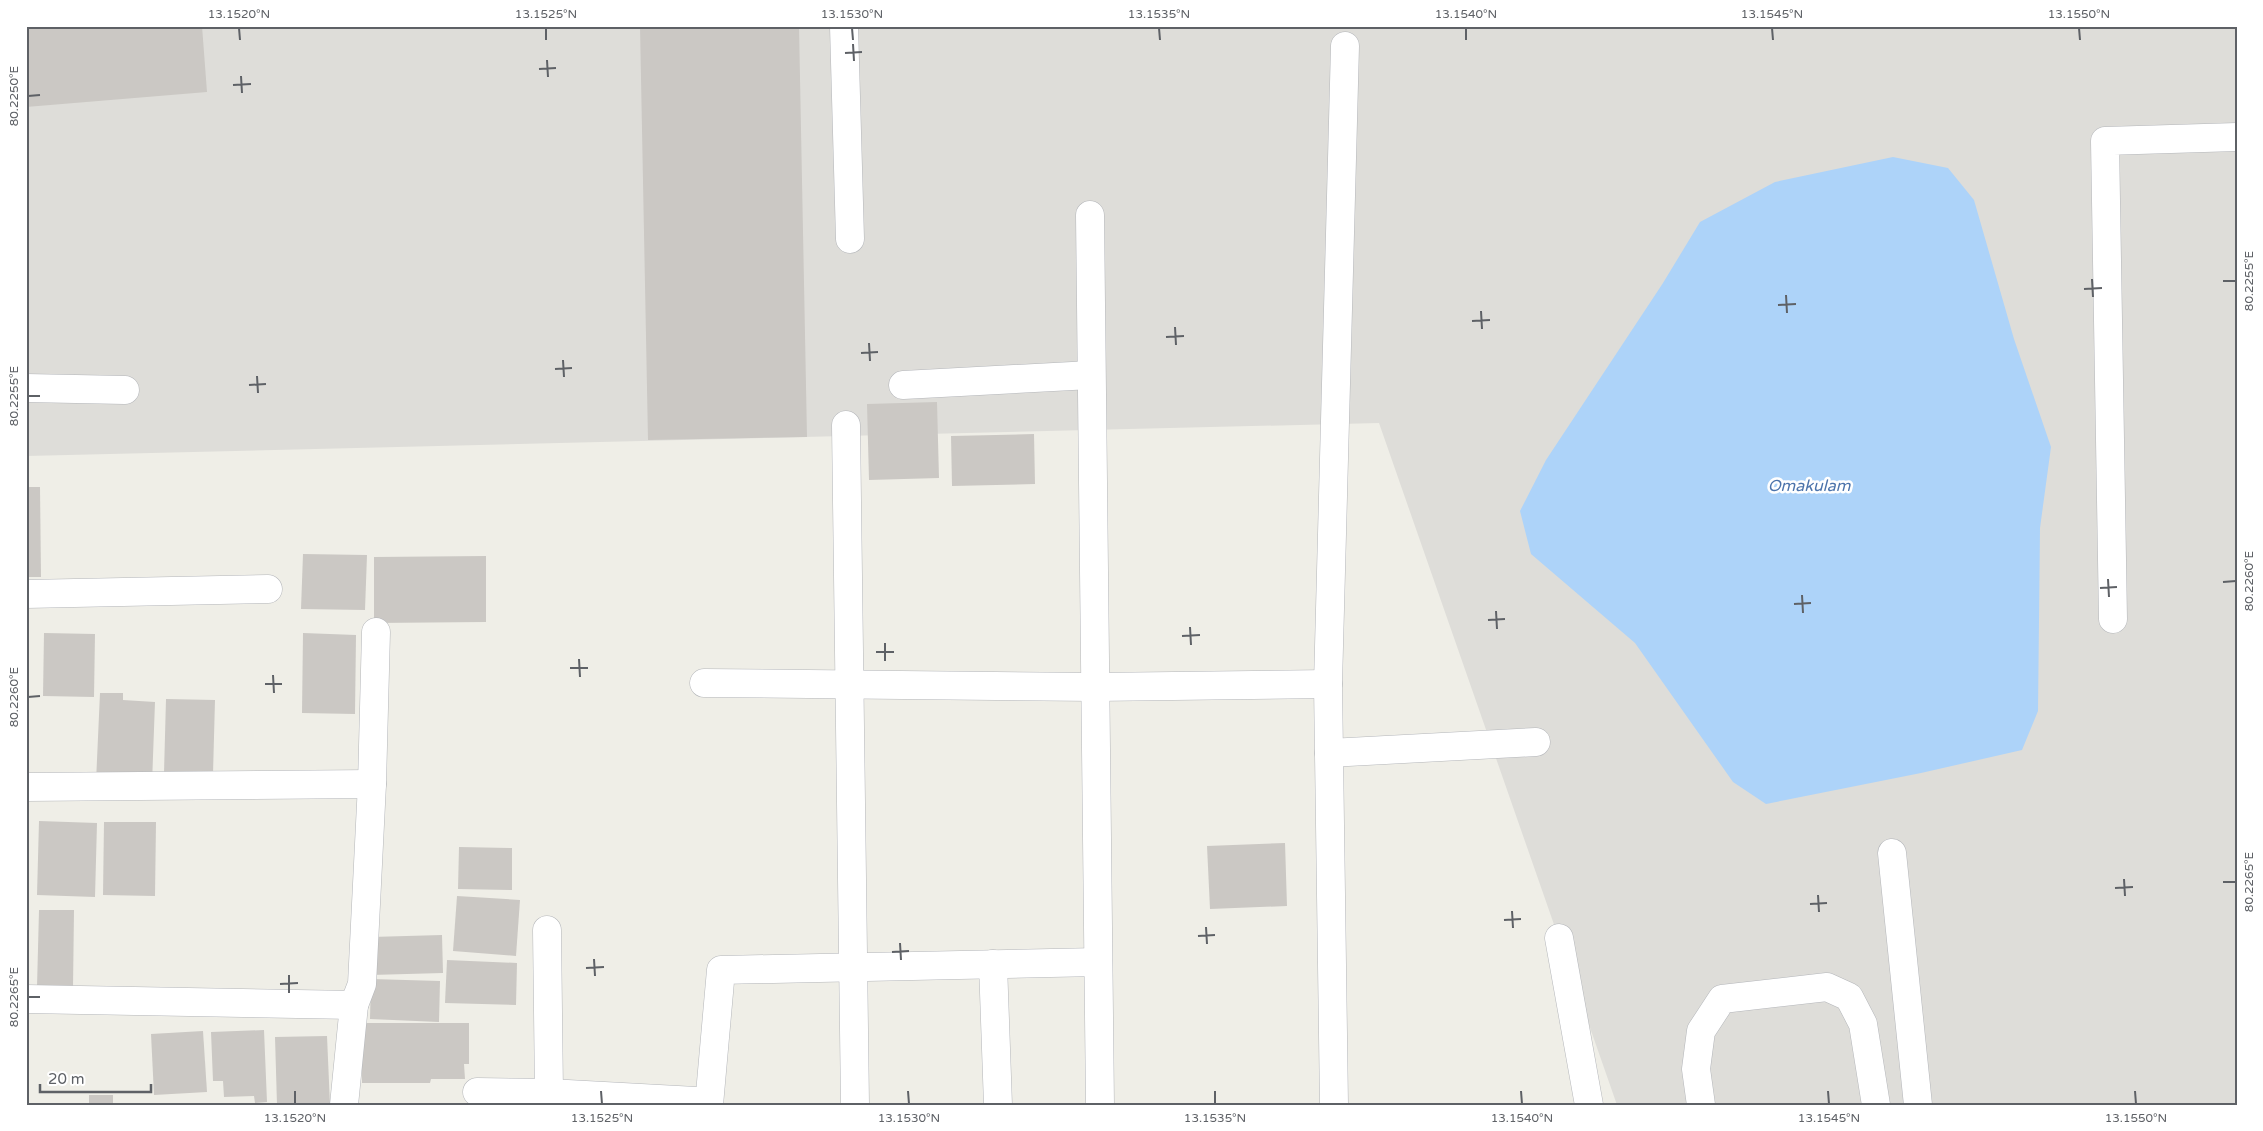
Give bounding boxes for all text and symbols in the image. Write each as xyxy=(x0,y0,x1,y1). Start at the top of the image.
text: 13.1520°N xyxy=(208,7,270,21)
text: 13.1525°N xyxy=(515,7,577,21)
text: 13.1530°N xyxy=(821,7,883,21)
text: 13.1535°N xyxy=(1128,7,1190,21)
text: 13.1540°N xyxy=(1435,7,1497,21)
text: 13.1545°N xyxy=(1741,7,1803,21)
text: 13.1550°N xyxy=(2048,7,2110,21)
text: 80.2250°E xyxy=(7,65,21,126)
text: 80.2255°E xyxy=(2242,251,2256,311)
text: 80.2255°E xyxy=(7,366,21,426)
water label: Omakulam xyxy=(1768,476,1851,496)
text: 80.2260°E xyxy=(2242,550,2256,611)
text: 80.2260°E xyxy=(7,666,21,727)
text: 80.2265°E xyxy=(2242,852,2256,912)
text: 80.2265°E xyxy=(7,967,21,1027)
scale bar xyxy=(40,1061,151,1093)
text: 20 m xyxy=(48,1070,85,1088)
text: 13.1520°N xyxy=(264,1111,326,1125)
text: 13.1525°N xyxy=(571,1111,633,1125)
text: 13.1530°N xyxy=(878,1111,940,1125)
text: 13.1535°N xyxy=(1184,1111,1246,1125)
text: 13.1540°N xyxy=(1491,1111,1553,1125)
text: 13.1545°N xyxy=(1798,1111,1860,1125)
text: 13.1550°N xyxy=(2105,1111,2167,1125)

